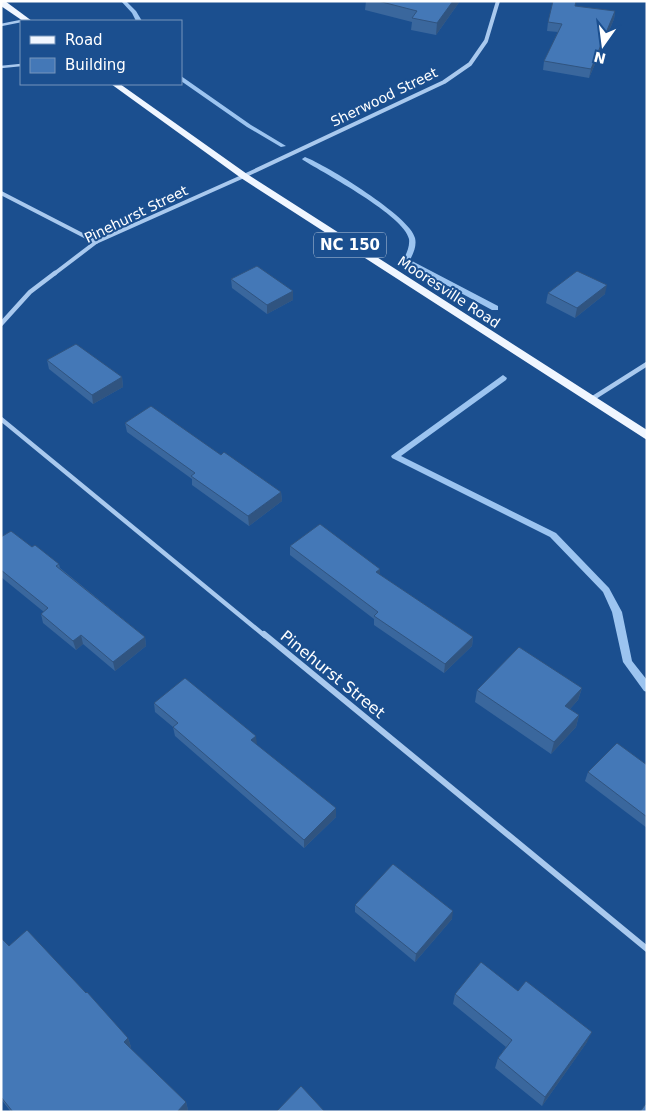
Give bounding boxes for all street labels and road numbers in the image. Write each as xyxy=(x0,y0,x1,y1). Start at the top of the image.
street label: Sherwood Street xyxy=(328,64,440,130)
street label: Pinehurst Street xyxy=(82,182,191,246)
road number: NC 150 xyxy=(314,232,386,258)
street label: Mooresville Road xyxy=(395,253,503,331)
street label: Pinehurst Street xyxy=(277,626,389,722)

